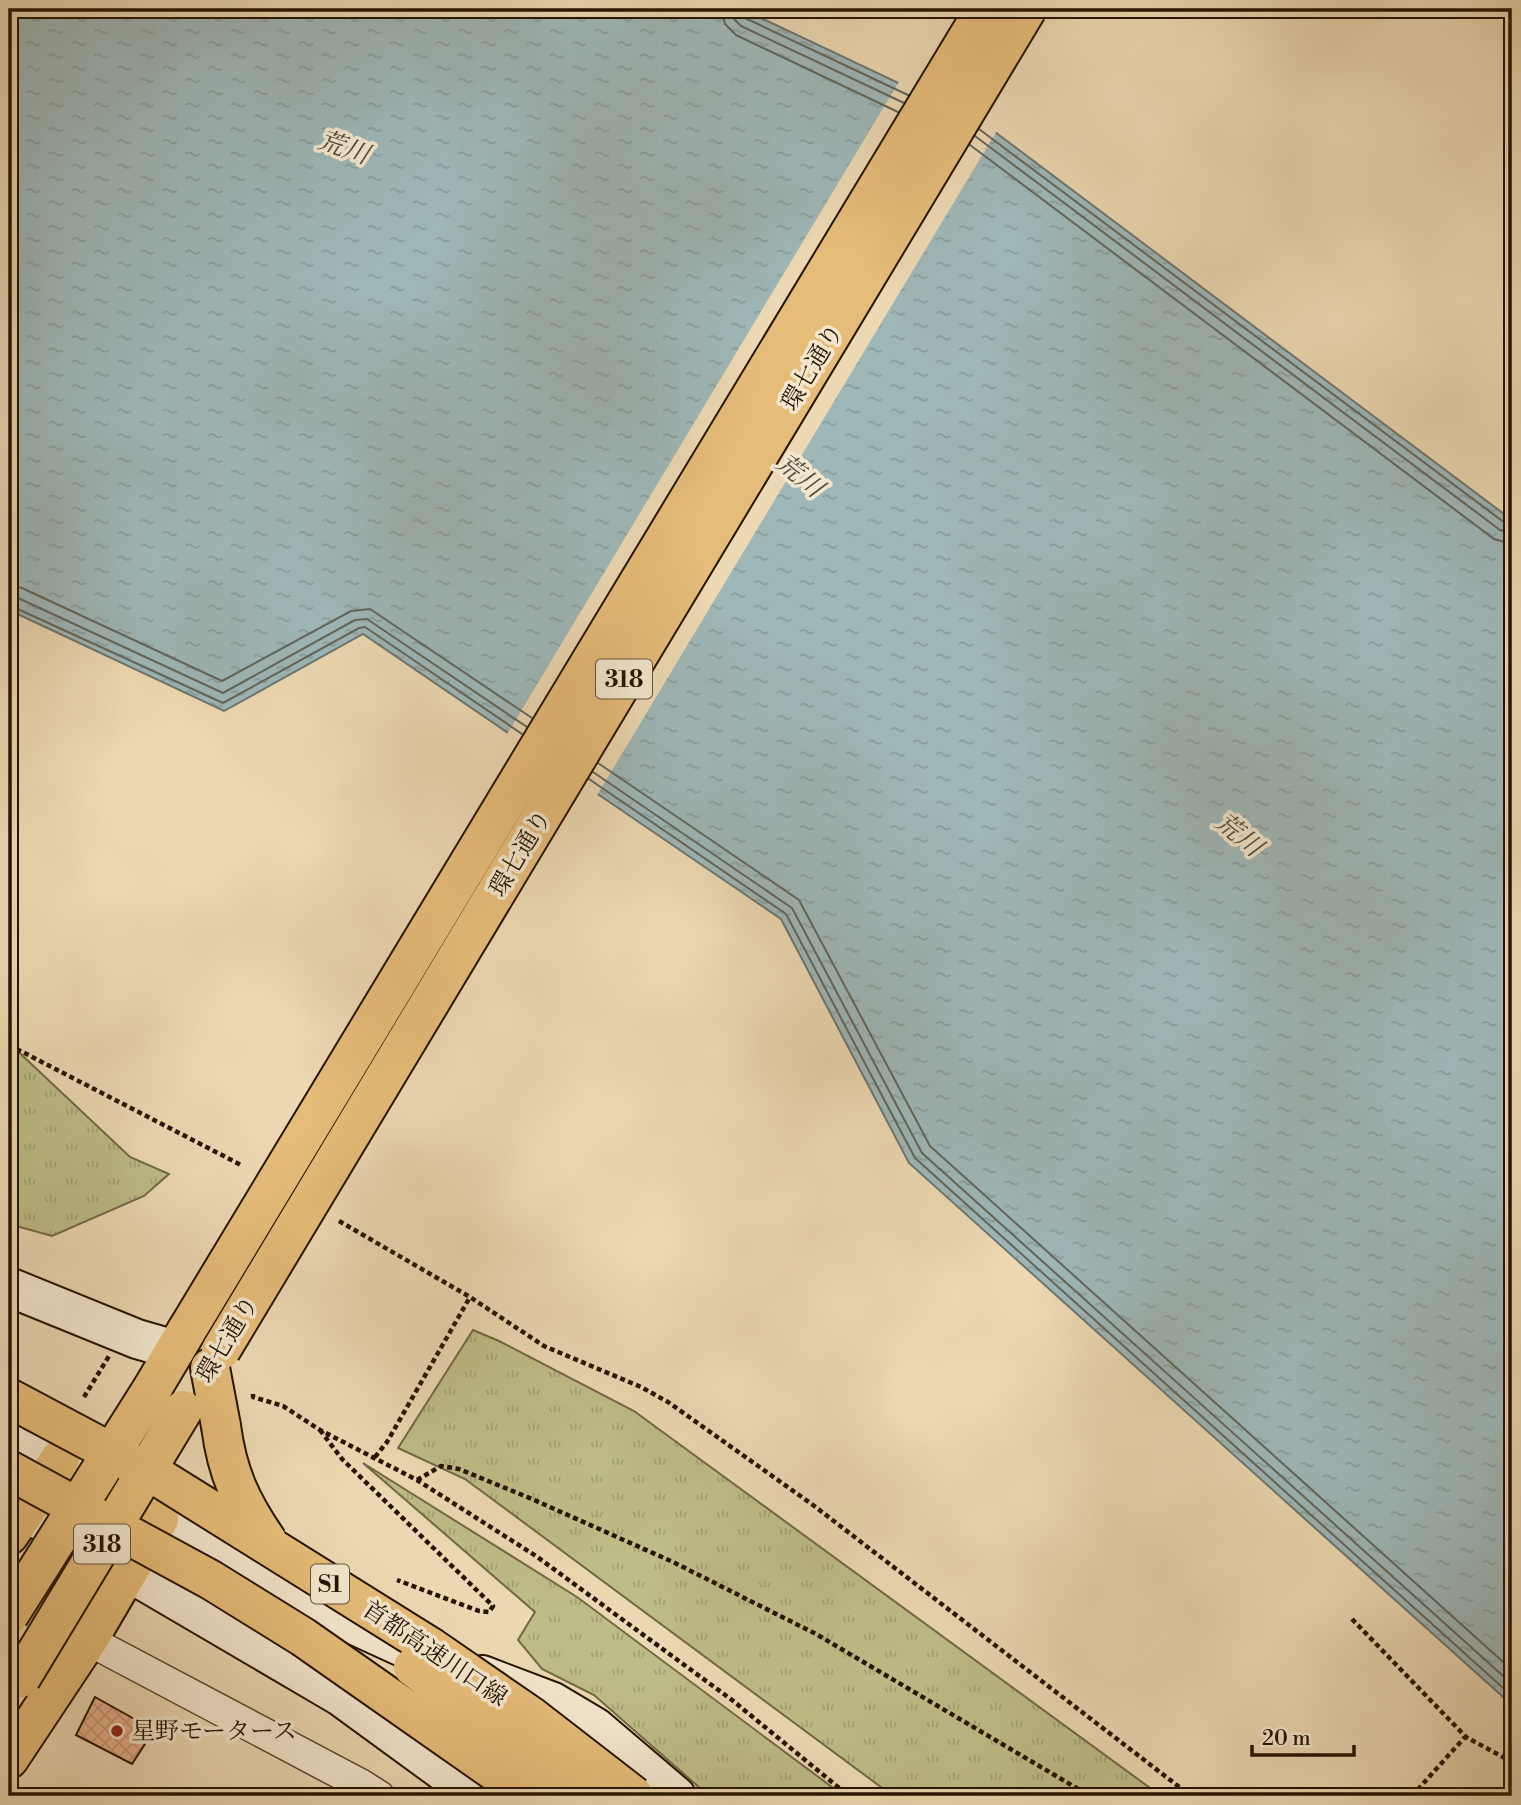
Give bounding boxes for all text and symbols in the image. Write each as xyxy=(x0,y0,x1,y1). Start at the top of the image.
water label: 荒川 xyxy=(314,124,376,173)
street label: 環七通り xyxy=(775,319,850,416)
water label: 荒川 xyxy=(769,447,832,506)
road number: 318 xyxy=(596,660,652,698)
street label: 環七通り xyxy=(483,805,558,902)
water label: 荒川 xyxy=(1208,806,1271,865)
street label: 環七通り xyxy=(190,1291,265,1388)
road number: 318 xyxy=(74,1525,130,1564)
road number: S1 xyxy=(311,1564,349,1604)
street label: 首都高速川口線 xyxy=(356,1594,512,1713)
scale bar xyxy=(1252,1714,1353,1758)
place label: 星野モータース xyxy=(131,1717,297,1747)
marker: 星野モータース xyxy=(109,1723,125,1739)
text: 20 m xyxy=(1262,1726,1311,1752)

